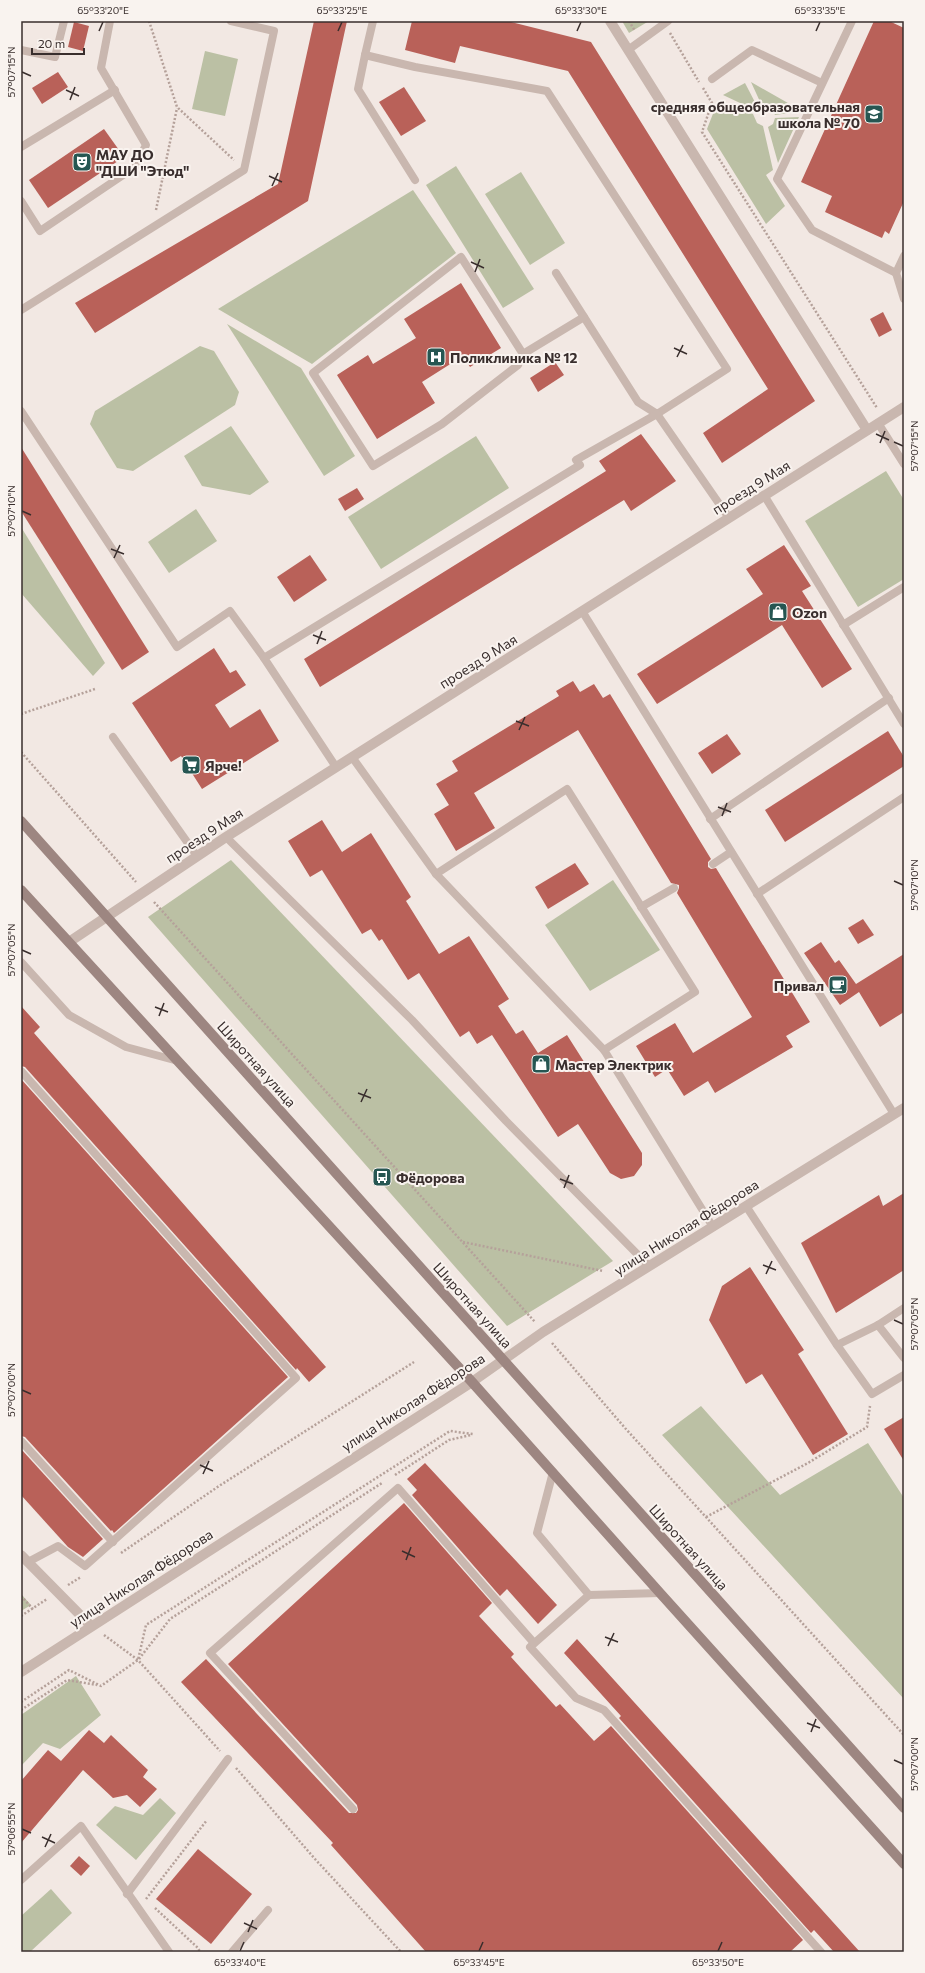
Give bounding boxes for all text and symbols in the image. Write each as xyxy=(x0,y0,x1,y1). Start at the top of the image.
text: 65°33'20"E xyxy=(77,4,129,16)
text: 65°33'25"E xyxy=(317,4,367,16)
text: 65°33'30"E xyxy=(555,4,607,16)
text: 65°33'35"E xyxy=(794,4,846,16)
scale bar xyxy=(32,30,84,56)
text: 20 m xyxy=(38,36,65,50)
text: 57°07'15"N xyxy=(5,47,17,97)
place label: средняя общеобразовательная школа № 70 xyxy=(651,98,860,131)
school or university icon: средняя общеобразовательная школа № 70 xyxy=(863,103,885,125)
place label: МАУ ДО "ДШИ "Этюд" xyxy=(96,146,189,179)
theatre icon: МАУ ДО "ДШИ "Этюд" xyxy=(71,151,93,173)
hospital icon: Поликлиника № 12 xyxy=(425,346,447,368)
place label: Поликлиника № 12 xyxy=(450,349,578,366)
text: 57°07'15"N xyxy=(908,421,920,471)
street label: проезд 9 Мая xyxy=(709,456,793,518)
text: 57°07'10"N xyxy=(5,485,17,537)
shop icon: Ozon xyxy=(767,601,789,623)
place label: Ozon xyxy=(792,604,827,621)
street label: проезд 9 Мая xyxy=(436,630,520,692)
supermarket icon: Ярче! xyxy=(180,754,202,776)
place label: Ярче! xyxy=(205,757,242,774)
street label: проезд 9 Мая xyxy=(162,804,246,866)
text: 57°07'10"N xyxy=(908,859,920,911)
text: 57°07'05"N xyxy=(5,923,17,977)
cafe icon: Привал xyxy=(827,974,849,996)
place label: Привал xyxy=(774,977,824,994)
street label: Широтная улица xyxy=(214,1018,300,1110)
shop icon: Мастер Электрик xyxy=(530,1053,552,1075)
place label: Мастер Электрик xyxy=(555,1056,672,1073)
bus stop icon: Фёдорова xyxy=(371,1166,393,1188)
place label: Фёдорова xyxy=(396,1169,464,1186)
street label: улица Николая Фёдорова xyxy=(610,1175,762,1279)
street label: Широтная улица xyxy=(430,1259,516,1351)
text: 57°07'05"N xyxy=(908,1297,920,1351)
street label: улица Николая Фёдорова xyxy=(338,1349,488,1455)
text: 57°07'00"N xyxy=(5,1363,17,1417)
street label: Широтная улица xyxy=(646,1501,732,1593)
street label: улица Николая Фёдорова xyxy=(66,1525,216,1631)
text: 57°07'00"N xyxy=(908,1737,920,1791)
text: 57°06'55"N xyxy=(5,1802,17,1856)
text: 65°33'40"E xyxy=(214,1956,266,1968)
text: 65°33'45"E xyxy=(453,1956,505,1968)
text: 65°33'50"E xyxy=(692,1956,744,1968)

